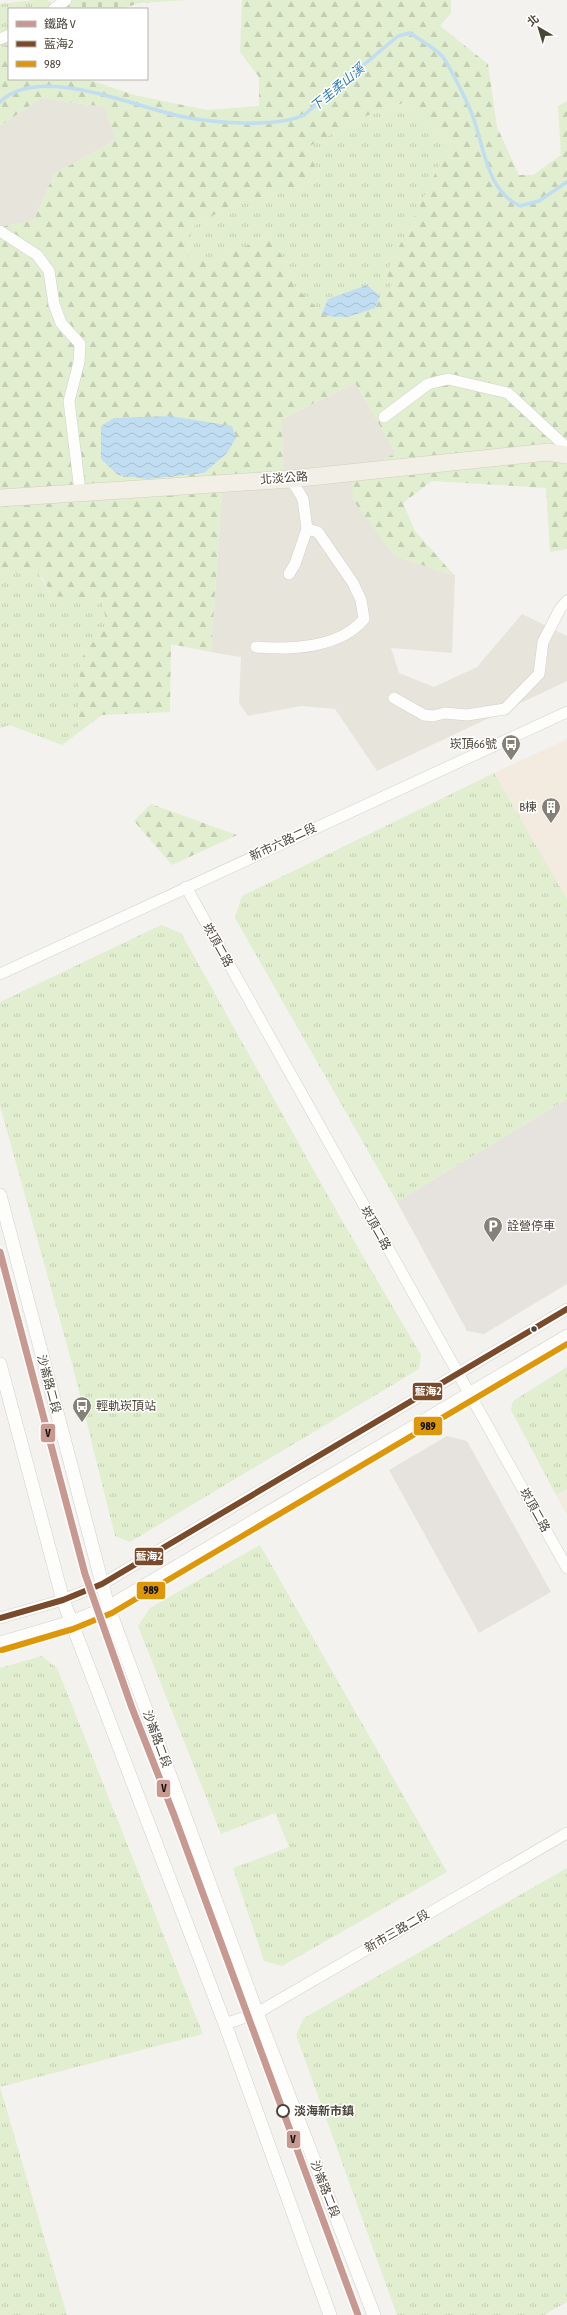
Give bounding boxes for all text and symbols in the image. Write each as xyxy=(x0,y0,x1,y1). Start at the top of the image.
legend xyxy=(8,8,148,80)
north arrow xyxy=(519,8,559,48)
text: 北 xyxy=(525,12,541,28)
text: 鐵路 V xyxy=(44,17,76,31)
text: 藍海2 xyxy=(44,37,74,51)
text: 989 xyxy=(44,57,61,71)
water label: 下圭柔山溪 xyxy=(308,59,369,114)
street label: 北淡公路 xyxy=(260,469,308,487)
bus stop icon: 崁頂66號 xyxy=(500,733,522,761)
place label: 崁頂66號 xyxy=(450,737,497,751)
building icon: B棟 xyxy=(540,796,562,824)
place label: B棟 xyxy=(519,800,537,814)
street label: 新市六路二段 xyxy=(247,820,319,864)
street label: 崁頂二路 xyxy=(200,921,236,969)
street label: 崁頂二路 xyxy=(358,1204,394,1252)
parking icon: 詮營停車 xyxy=(482,1215,504,1243)
place label: 詮營停車 xyxy=(507,1219,555,1233)
unlabelled marker xyxy=(529,1324,539,1334)
street label: 沙崙路二段 xyxy=(34,1353,64,1415)
line badge: 藍海2 xyxy=(412,1382,443,1401)
text: 藍海2 xyxy=(414,1385,442,1397)
bus stop icon: 輕軌崁頂站 xyxy=(71,1395,93,1423)
place label: 輕軌崁頂站 xyxy=(96,1399,156,1413)
line badge: 989 xyxy=(413,1416,443,1436)
text: 989 xyxy=(420,1420,436,1432)
line badge: V xyxy=(40,1423,56,1443)
text: V xyxy=(44,1427,51,1439)
street label: 崁頂二路 xyxy=(517,1486,553,1534)
line badge: 藍海2 xyxy=(134,1547,164,1566)
text: 藍海2 xyxy=(135,1550,163,1562)
line badge: 989 xyxy=(136,1581,166,1600)
text: 989 xyxy=(143,1584,159,1596)
street label: 沙崙路二段 xyxy=(140,1708,174,1770)
line badge: V xyxy=(156,1779,171,1798)
text: V xyxy=(160,1782,167,1794)
street label: 新市三路二段 xyxy=(362,1907,432,1955)
marker: 淡海新市鎮 xyxy=(276,2104,290,2118)
place label: 淡海新市鎮 xyxy=(294,2104,354,2118)
line badge: V xyxy=(286,2130,301,2149)
text: V xyxy=(289,2133,296,2145)
street label: 沙崙路二段 xyxy=(308,2158,342,2220)

